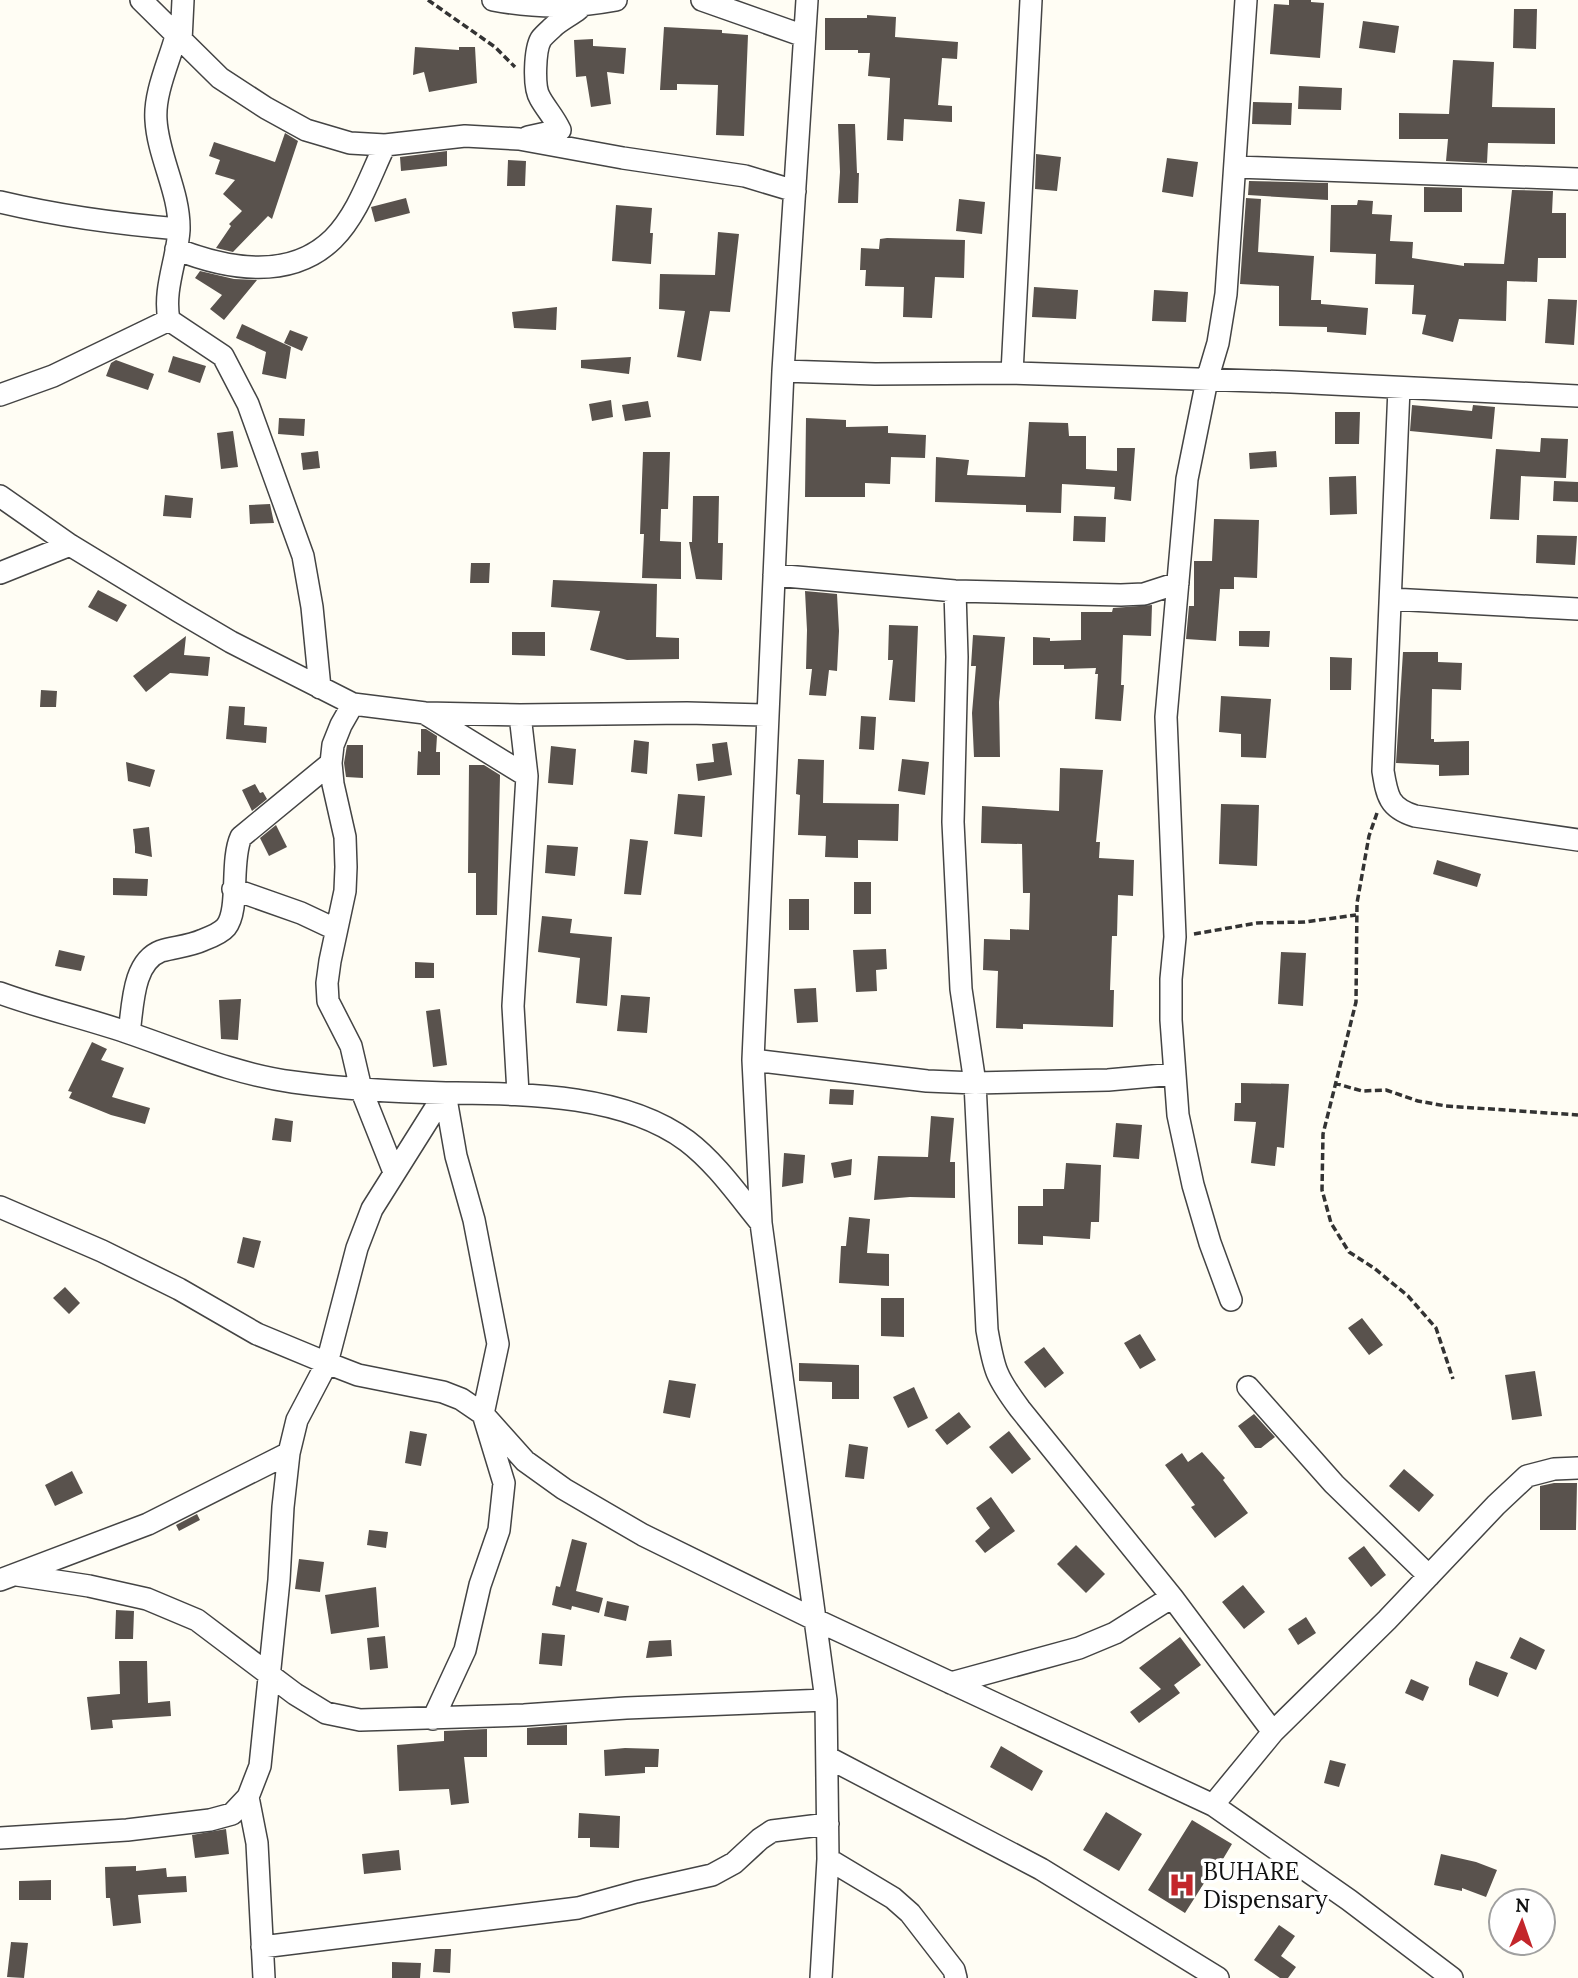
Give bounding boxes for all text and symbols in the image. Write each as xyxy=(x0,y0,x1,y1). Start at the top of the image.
place label: BUHARE Dispensary xyxy=(1203,1856,1328,1915)
hospital icon: BUHARE Dispensary xyxy=(1167,1870,1197,1900)
north arrow xyxy=(1487,1887,1557,1957)
text: N xyxy=(1515,1893,1531,1917)

